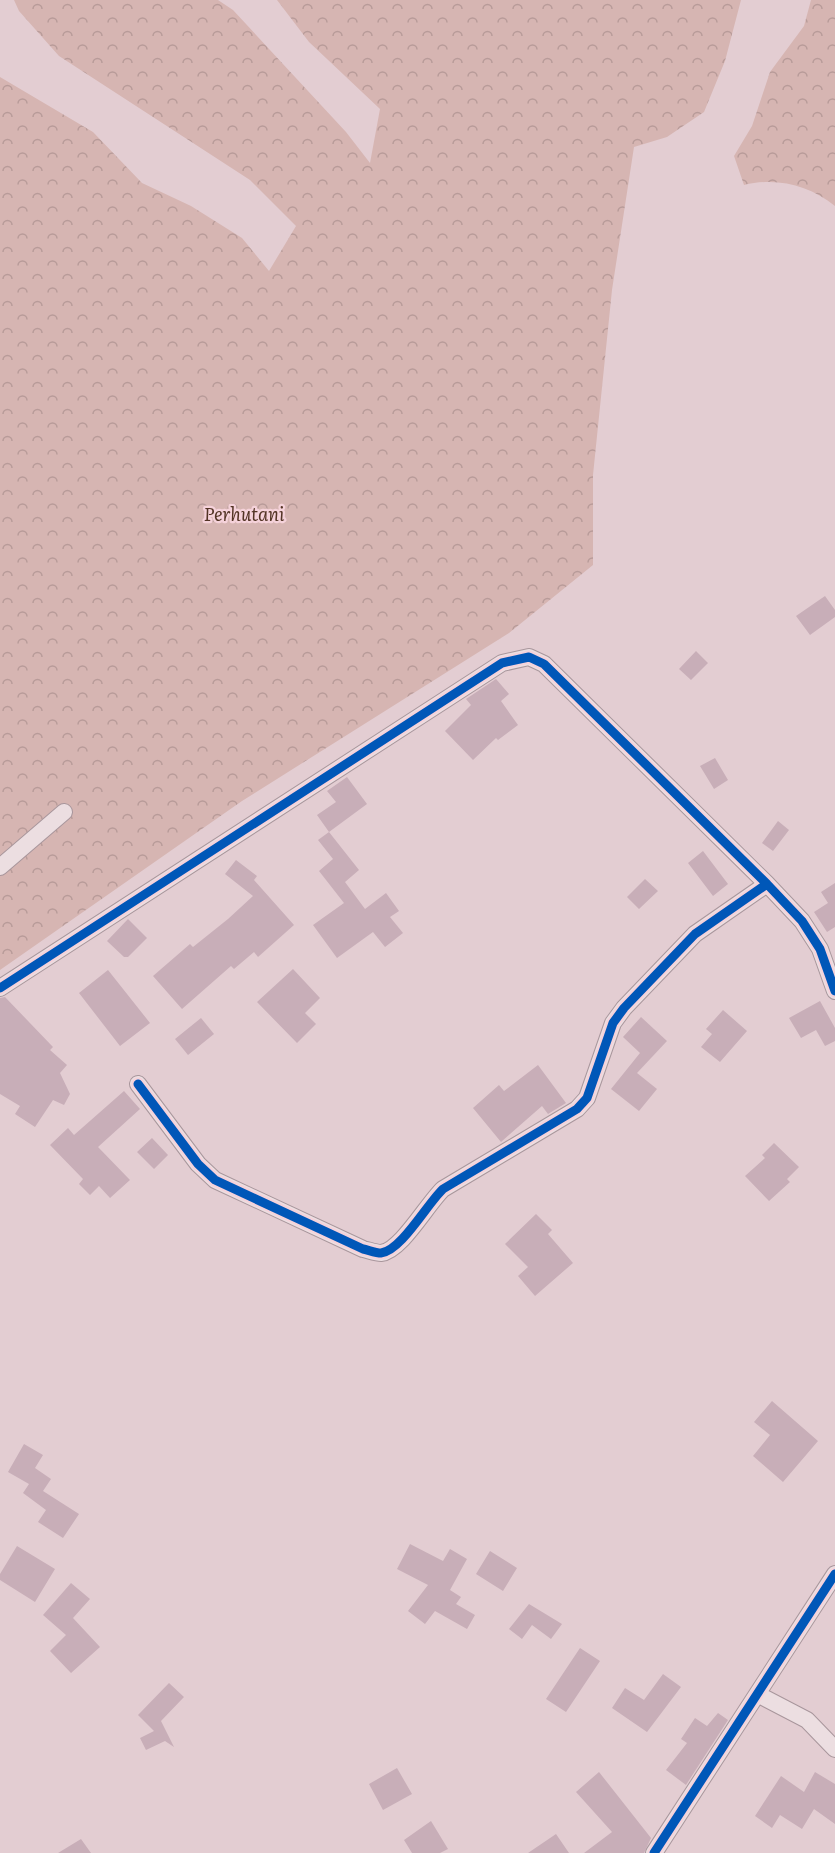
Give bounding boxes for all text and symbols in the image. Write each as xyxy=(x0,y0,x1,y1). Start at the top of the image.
park label: Perhutani xyxy=(204,500,285,527)

